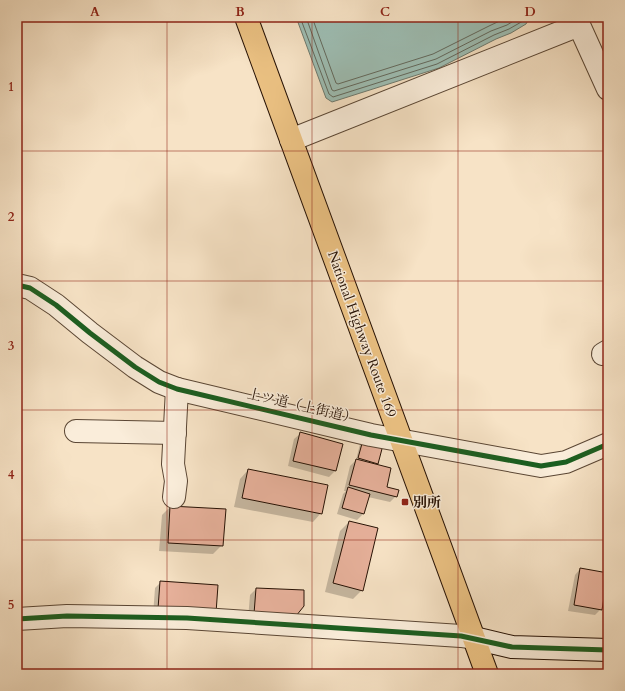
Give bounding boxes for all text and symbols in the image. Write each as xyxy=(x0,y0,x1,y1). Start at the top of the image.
text: A xyxy=(90,3,100,21)
text: B xyxy=(235,3,245,21)
text: C xyxy=(380,3,390,21)
text: D xyxy=(524,3,536,21)
text: 1 xyxy=(8,78,14,96)
text: 2 xyxy=(8,208,15,226)
street label: National Highway Route 169 xyxy=(323,248,401,420)
text: 3 xyxy=(8,337,15,355)
street label: 上ツ道（上街道） xyxy=(245,384,359,428)
text: 4 xyxy=(8,466,15,484)
place label: 別所 xyxy=(413,493,441,512)
marker: 別所 xyxy=(400,497,410,507)
text: 5 xyxy=(8,596,14,614)

